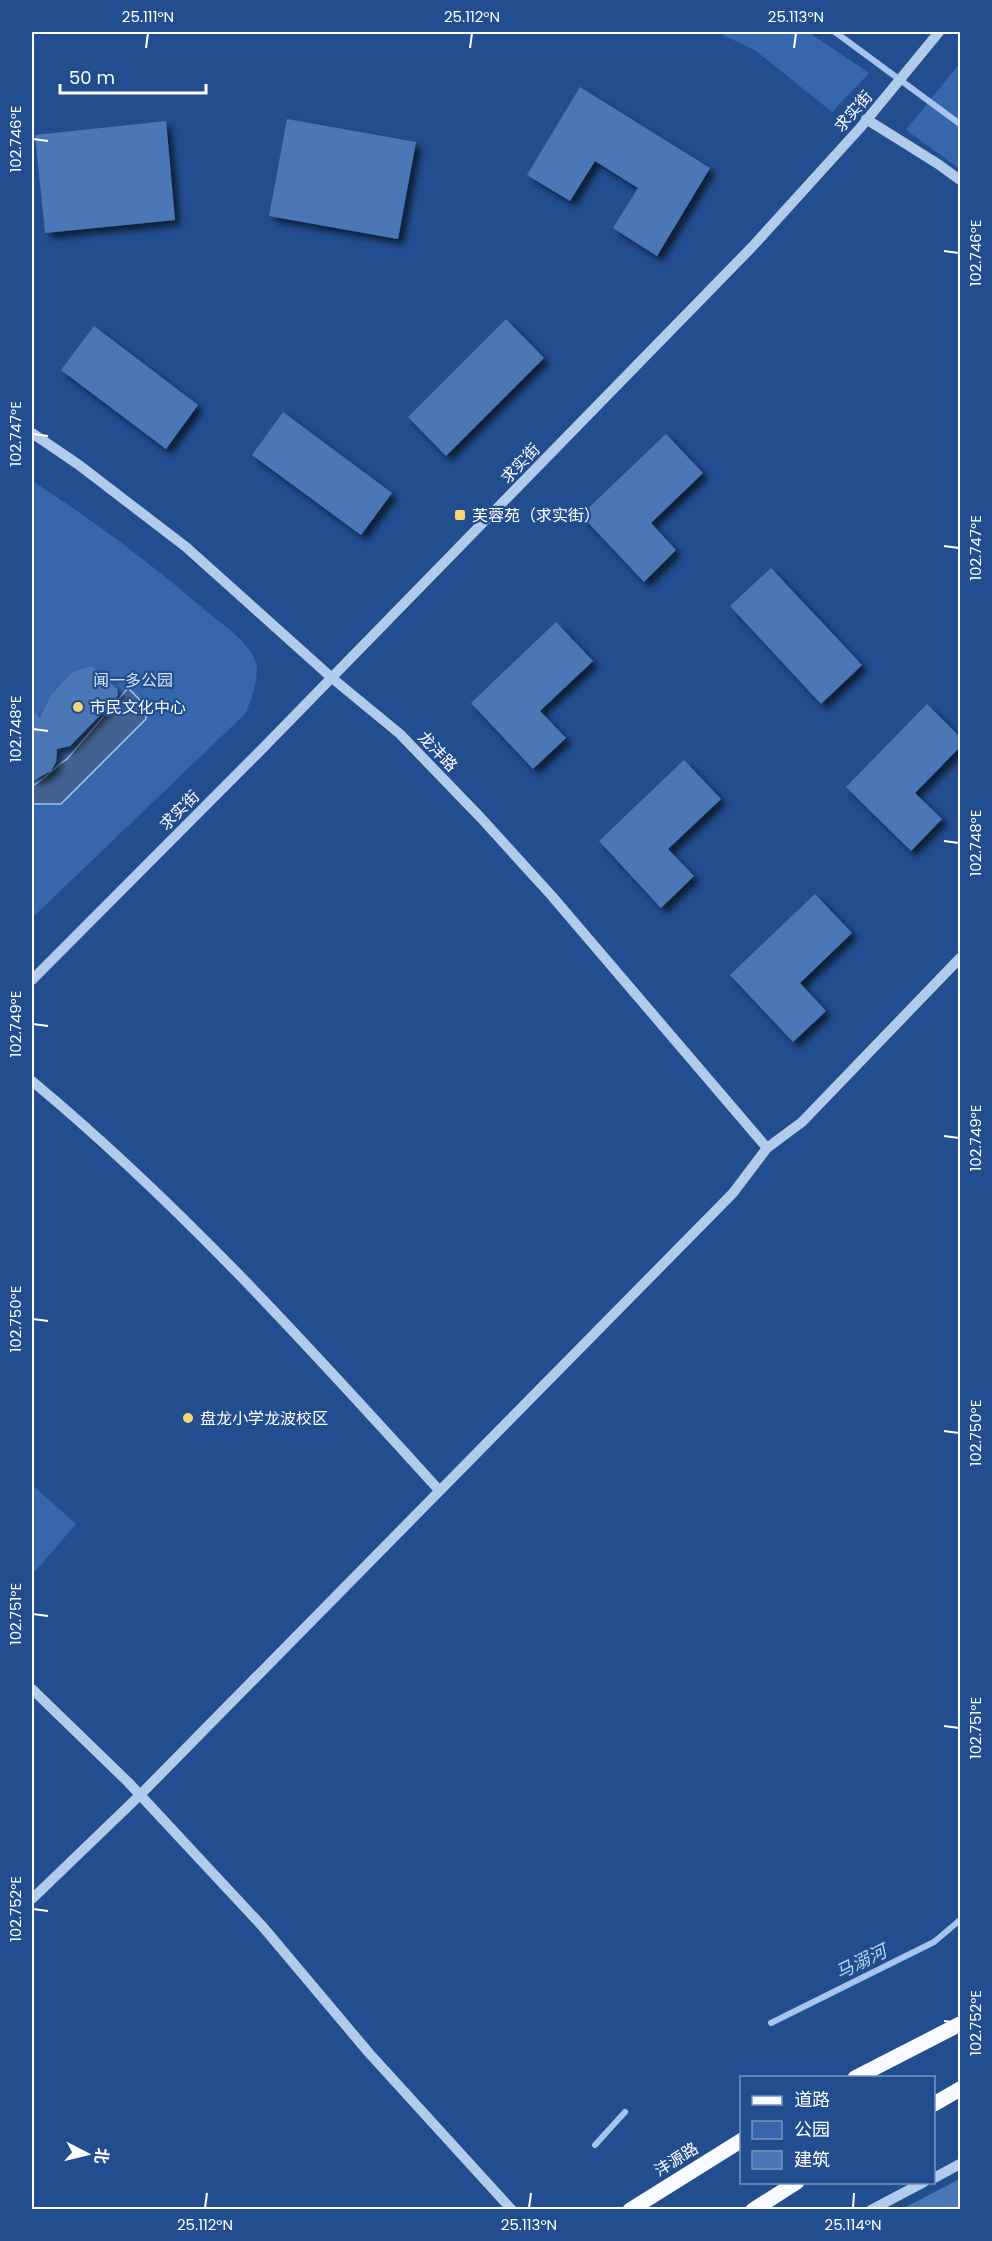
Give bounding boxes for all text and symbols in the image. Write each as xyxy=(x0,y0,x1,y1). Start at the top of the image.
text: 25.111°N xyxy=(122,6,174,27)
text: 25.112°N xyxy=(444,6,500,27)
text: 25.113°N xyxy=(768,6,824,27)
scale bar xyxy=(60,57,206,95)
text: 50 m xyxy=(69,65,115,90)
street label: 求实街 xyxy=(829,86,878,137)
text: 102.746°E xyxy=(5,106,26,173)
text: 102.746°E xyxy=(965,220,986,287)
text: 102.747°E xyxy=(5,401,26,467)
street label: 求实街 xyxy=(495,438,545,489)
place label: 芙蓉苑（求实街） xyxy=(472,504,600,527)
marker: 芙蓉苑（求实街） xyxy=(453,508,467,522)
text: 102.747°E xyxy=(965,515,986,581)
park label: 闻一多公园 xyxy=(93,669,173,692)
text: 102.748°E xyxy=(5,696,26,762)
place label: 市民文化中心 xyxy=(90,696,186,719)
marker: 市民文化中心 xyxy=(71,700,85,714)
street label: 龙沣路 xyxy=(413,726,463,777)
street label: 求实街 xyxy=(154,785,204,835)
text: 102.748°E xyxy=(965,810,986,876)
text: 102.749°E xyxy=(5,991,26,1057)
text: 102.749°E xyxy=(965,1105,986,1171)
text: 102.750°E xyxy=(5,1286,26,1352)
text: 102.750°E xyxy=(965,1400,986,1466)
place label: 盘龙小学龙波校区 xyxy=(200,1407,328,1430)
marker: 盘龙小学龙波校区 xyxy=(181,1411,195,1425)
text: 102.751°E xyxy=(5,1583,26,1645)
text: 102.751°E xyxy=(965,1697,986,1759)
text: 102.752°E xyxy=(5,1876,26,1942)
water label: 马溺河 xyxy=(831,1937,893,1985)
text: 102.752°E xyxy=(965,1990,986,2056)
legend xyxy=(740,2076,935,2184)
text: 道路 xyxy=(794,2087,830,2112)
text: 公园 xyxy=(794,2117,830,2142)
north arrow xyxy=(57,2124,117,2184)
street label: 沣源路 xyxy=(650,2137,703,2182)
text: 北 xyxy=(89,2146,114,2165)
text: 建筑 xyxy=(794,2147,830,2172)
text: 25.112°N xyxy=(177,2214,233,2235)
text: 25.113°N xyxy=(501,2214,557,2235)
text: 25.114°N xyxy=(825,2214,881,2235)

